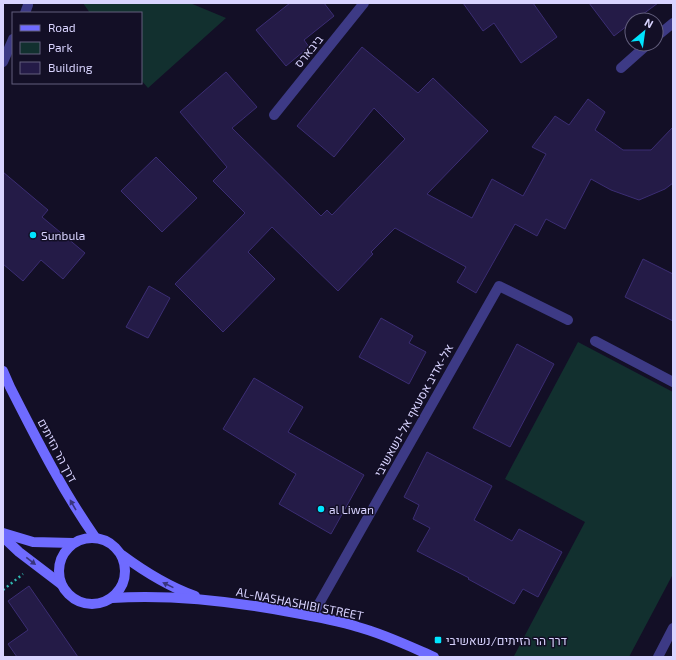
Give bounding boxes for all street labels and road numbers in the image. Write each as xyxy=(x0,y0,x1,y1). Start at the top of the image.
street label: ביבארס xyxy=(291,31,326,70)
street label: אל-אדיב אסעאף אל-נשאשיבי xyxy=(371,341,456,479)
street label: דרך הר הזיתים xyxy=(35,416,81,484)
street label: AL-NASHASHIBI STREET xyxy=(235,584,365,622)

